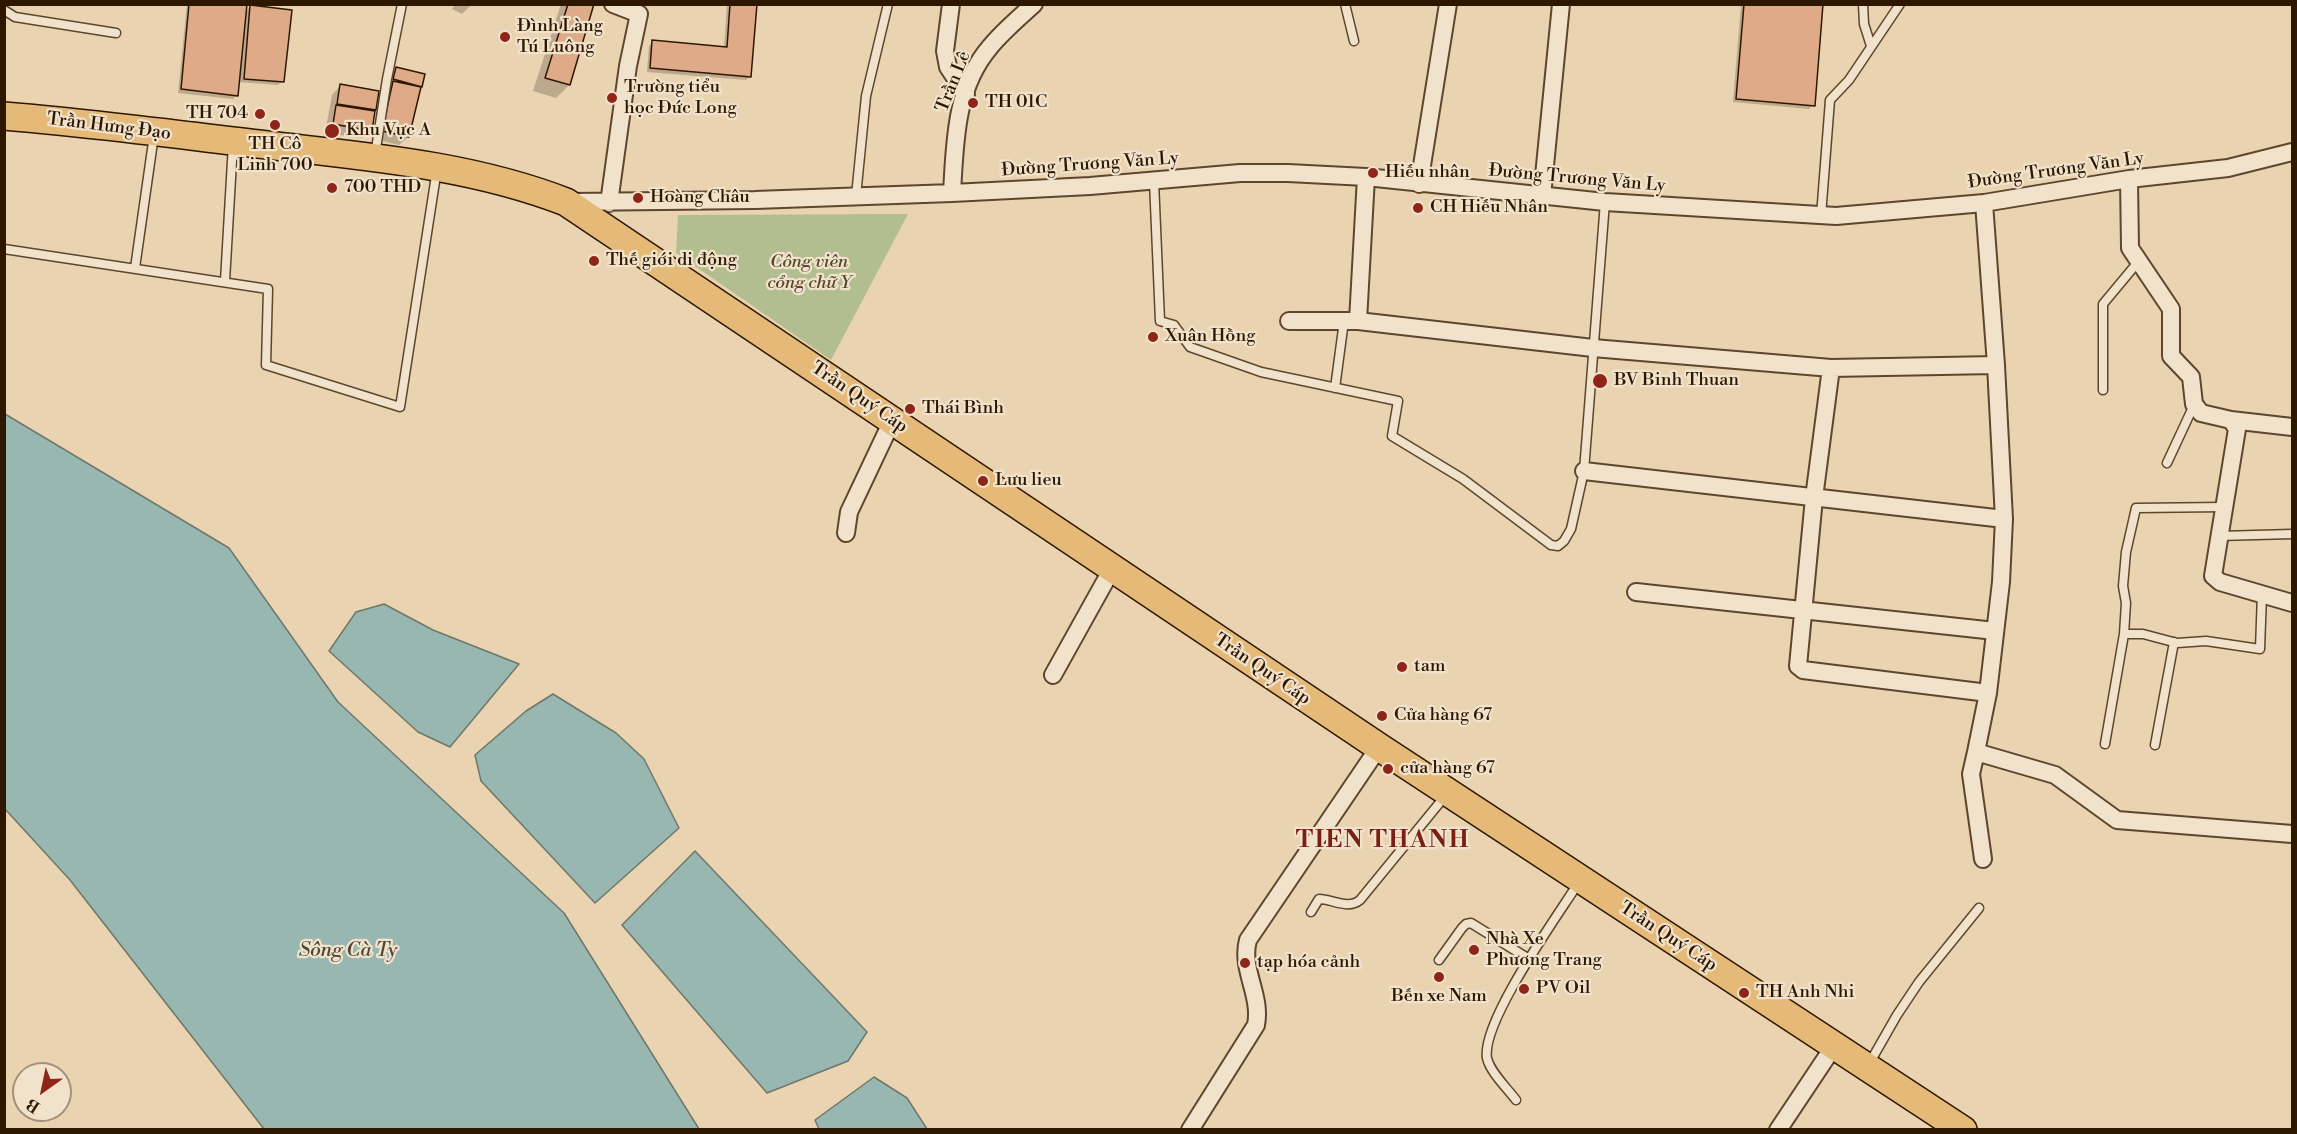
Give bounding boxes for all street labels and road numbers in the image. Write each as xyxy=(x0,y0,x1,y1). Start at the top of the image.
street label: Trần Lê xyxy=(932,48,976,116)
street label: Trần Hưng Đạo xyxy=(46,109,172,145)
street label: Đường Trương Văn Ly xyxy=(1001,148,1179,182)
street label: Đường Trương Văn Ly xyxy=(1967,148,2145,194)
street label: Đường Trương Văn Ly xyxy=(1488,161,1666,197)
street label: Trần Quý Cáp xyxy=(807,358,911,438)
street label: Trần Quý Cáp xyxy=(1210,630,1314,710)
street label: Trần Quý Cáp xyxy=(1615,897,1721,977)

